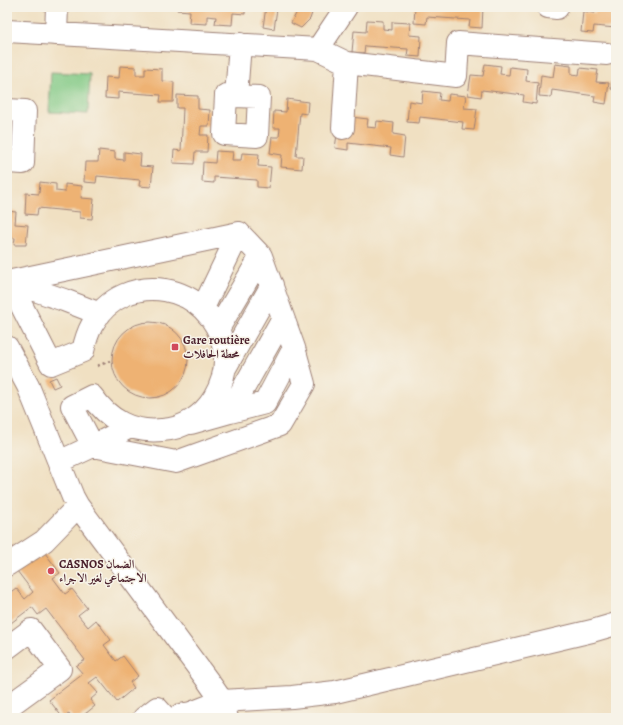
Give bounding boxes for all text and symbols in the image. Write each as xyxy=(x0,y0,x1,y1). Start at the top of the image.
place label: Gare routière محطة الحافلات xyxy=(183,332,250,362)
marker: Gare routière محطة الحافلات xyxy=(170,342,180,352)
place label: CASNOS الضمان الاجتماعي لغير الاجراء xyxy=(59,556,147,588)
marker: CASNOS الضمان الاجتماعي لغير الاجراء xyxy=(46,566,56,576)

